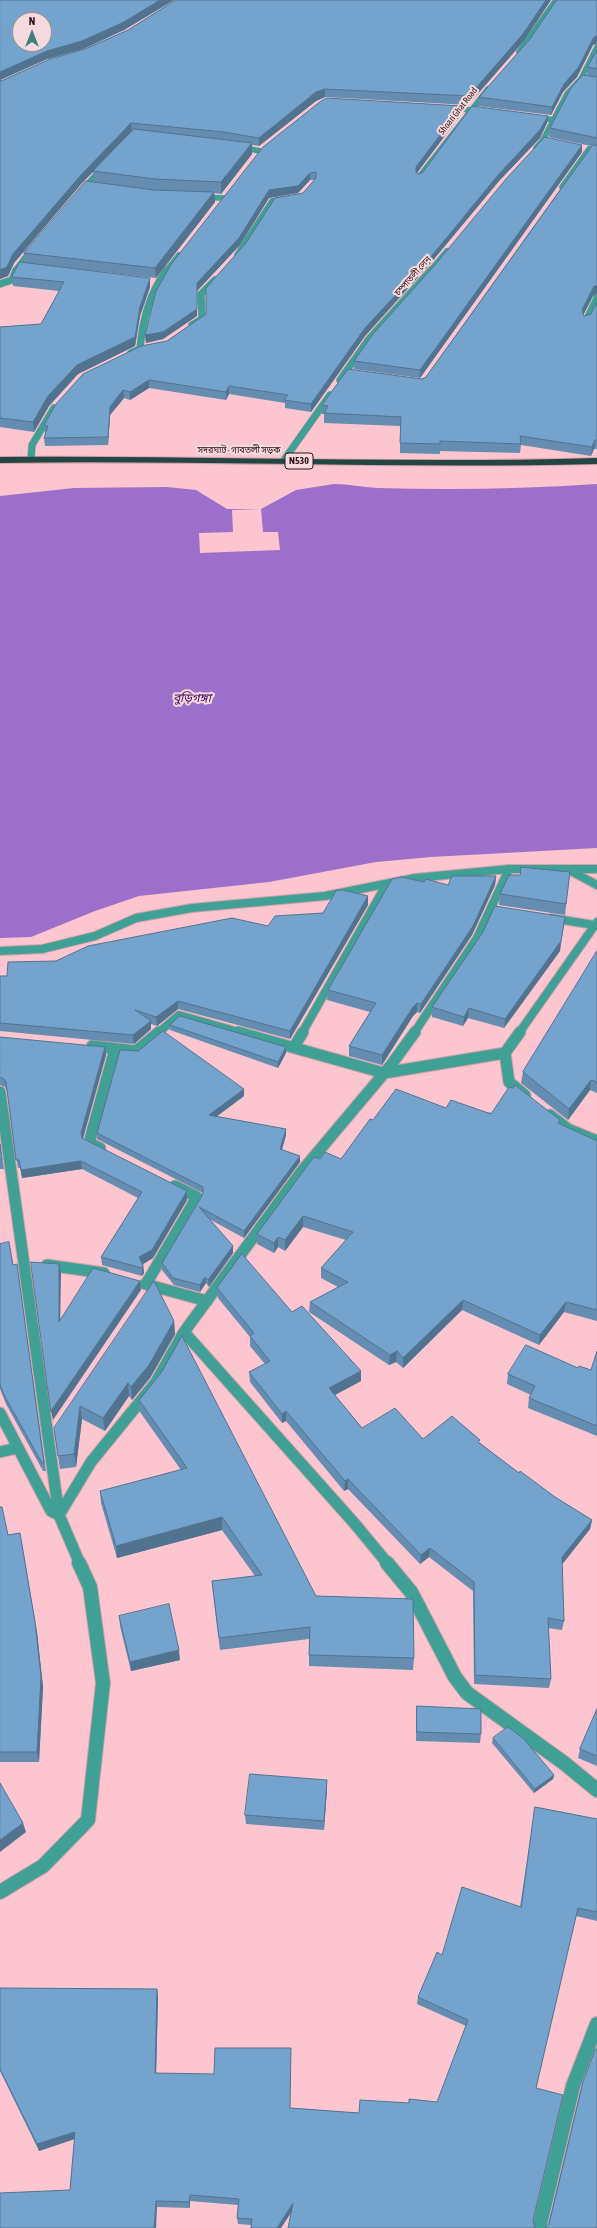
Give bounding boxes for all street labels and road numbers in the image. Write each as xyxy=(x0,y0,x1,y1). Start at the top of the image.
street label: Shoari Ghat Road xyxy=(436,85,480,137)
street label: চম্পাতলী লেন xyxy=(392,254,434,298)
street label: সদরঘাট - গাবতলী সড়ক xyxy=(198,445,280,455)
road number: N530 xyxy=(285,453,313,469)

